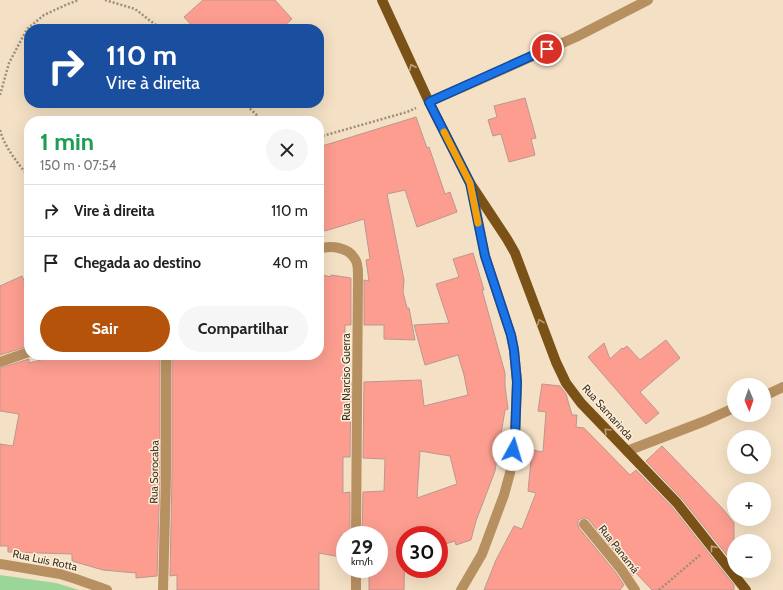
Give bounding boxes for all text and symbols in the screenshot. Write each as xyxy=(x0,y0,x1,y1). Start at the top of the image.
pin xyxy=(530,32,564,66)
text: 110 m xyxy=(106,38,177,72)
icon: arrive xyxy=(536,38,558,60)
icon: right xyxy=(40,40,92,92)
one-way arrow xyxy=(409,63,417,70)
text: Vire à direita xyxy=(106,72,200,94)
text: 1 min xyxy=(40,127,94,156)
button: close xyxy=(266,129,308,171)
text: 150 m · 07:54 xyxy=(40,157,116,173)
icon: right xyxy=(40,200,62,222)
text: Vire à direita xyxy=(74,202,155,220)
text: 110 m xyxy=(271,202,308,220)
icon: arrive xyxy=(40,252,62,274)
text: Chegada ao destino xyxy=(74,254,201,272)
text: 40 m xyxy=(272,254,308,272)
button: Sair xyxy=(40,306,170,352)
button: Compartilhar xyxy=(178,306,308,352)
one-way arrow xyxy=(537,318,545,325)
street label: Rua Narciso Guerra xyxy=(339,333,353,421)
north arrow xyxy=(727,378,771,422)
map controls xyxy=(727,378,771,578)
street label: Rua Samarinda xyxy=(579,381,637,443)
one-way arrow xyxy=(605,428,612,436)
position arrow xyxy=(492,429,534,471)
button: search xyxy=(727,430,771,474)
street label: Rua Sorocaba xyxy=(146,439,162,504)
button: + xyxy=(727,482,771,526)
street label: Rua Panamá xyxy=(596,522,643,577)
speed limit sign: 30 xyxy=(396,526,448,578)
button: − xyxy=(727,534,771,578)
text: 29 xyxy=(351,535,373,559)
street label: Rua Luis Rotta xyxy=(11,546,79,574)
one-way arrow xyxy=(710,546,717,553)
text: km/h xyxy=(351,555,373,568)

